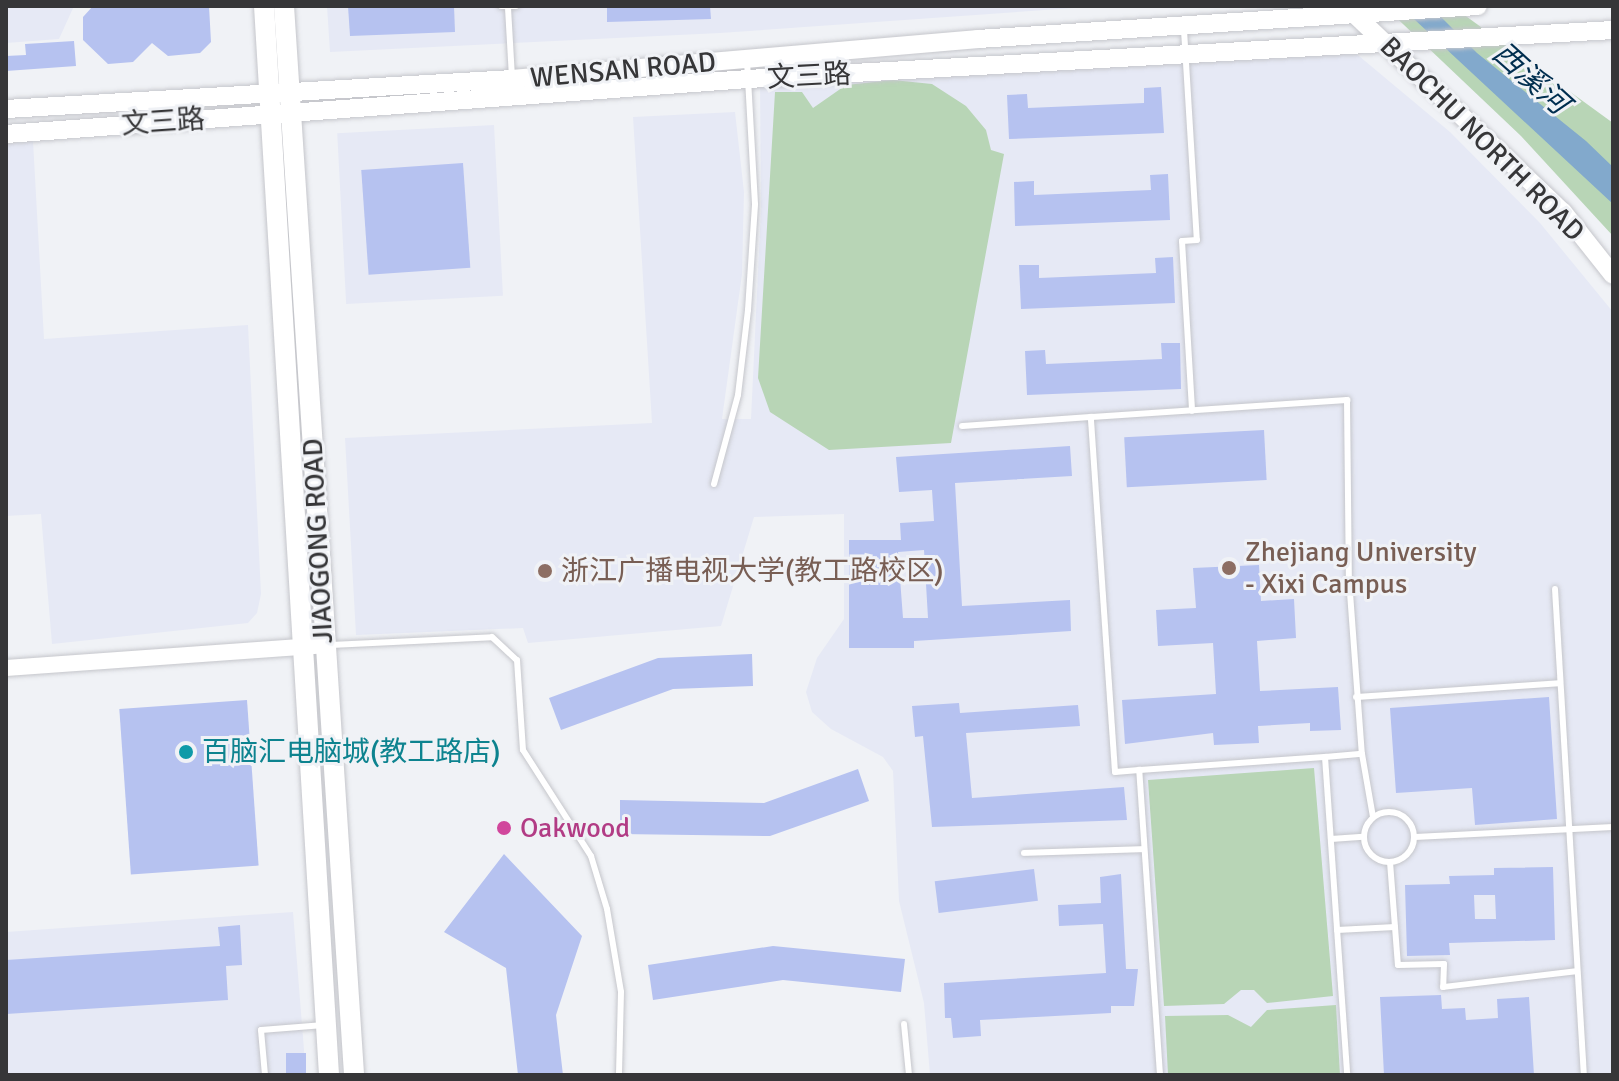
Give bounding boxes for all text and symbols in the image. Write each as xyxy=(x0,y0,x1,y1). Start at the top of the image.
street label: BAOCHU NORTH ROAD xyxy=(1373,30,1591,248)
water label: 西溪河 xyxy=(1485,36,1575,122)
street label: WENSAN ROAD xyxy=(529,45,717,95)
street label: 文三路 xyxy=(766,57,852,95)
street label: 文三路 xyxy=(120,102,206,142)
street label: JIAOGONG ROAD xyxy=(296,438,340,644)
place label: Zhejiang University - Xixi Campus xyxy=(1245,535,1477,601)
place label: 浙江广播电视大学(教工路校区) xyxy=(561,554,944,588)
marker: Zhejiang University - Xixi Campus xyxy=(1220,559,1238,577)
marker: 浙江广播电视大学(教工路校区) xyxy=(536,562,554,580)
place label: 百脑汇电脑城(教工路店) xyxy=(202,735,501,769)
marker: 百脑汇电脑城(教工路店) xyxy=(177,743,195,761)
place label: Oakwood xyxy=(520,811,630,845)
marker: Oakwood xyxy=(495,819,513,837)

